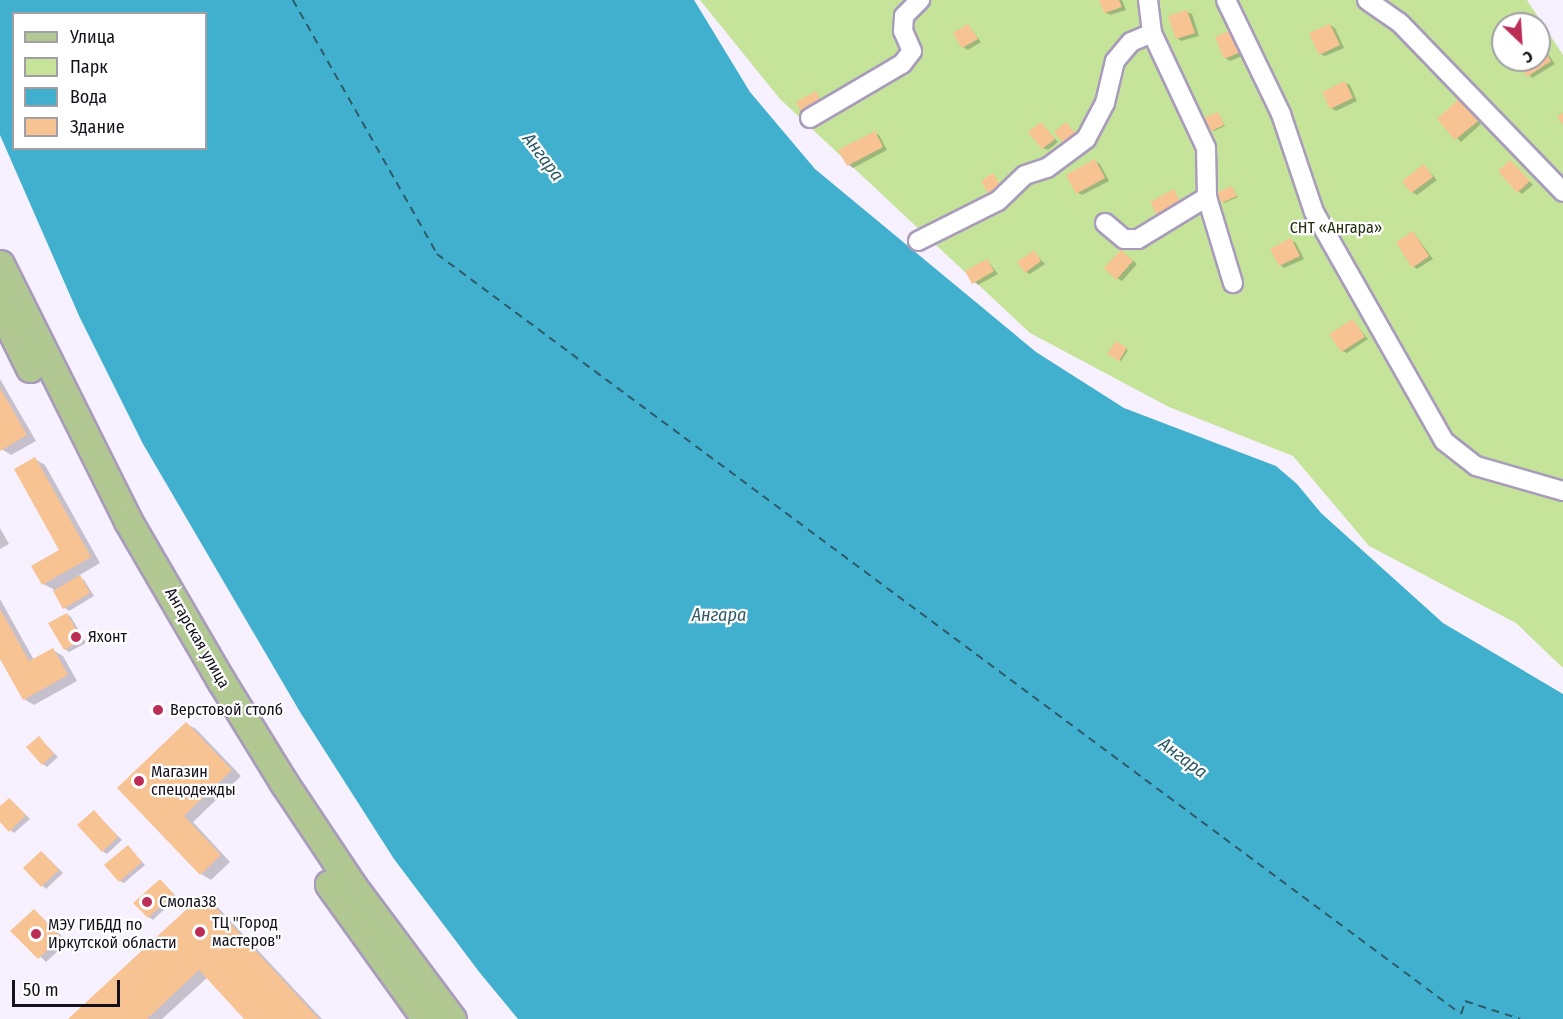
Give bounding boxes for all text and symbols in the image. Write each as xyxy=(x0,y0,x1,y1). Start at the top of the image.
legend xyxy=(12,12,207,150)
north arrow xyxy=(1491,12,1551,72)
text: Улица xyxy=(70,26,115,48)
text: С xyxy=(1520,47,1536,67)
text: Парк xyxy=(70,56,108,78)
text: Вода xyxy=(70,86,107,108)
text: Здание xyxy=(70,116,125,138)
water label: Ангара xyxy=(518,129,568,185)
park label: СНТ «Ангара» xyxy=(1290,218,1382,238)
street label: Ангарская улица xyxy=(161,584,233,692)
water label: Ангара xyxy=(692,604,746,626)
place label: Яхонт xyxy=(88,627,127,647)
marker: Яхонт xyxy=(69,630,83,644)
place label: Верстовой столб xyxy=(170,700,283,720)
marker: Верстовой столб xyxy=(151,703,165,717)
water label: Ангара xyxy=(1155,733,1211,783)
place label: Магазин спецодежды xyxy=(151,762,236,800)
marker: Магазин спецодежды xyxy=(132,774,146,788)
place label: Смола38 xyxy=(159,892,216,912)
marker: Смола38 xyxy=(140,895,154,909)
place label: ТЦ "Город мастеров" xyxy=(212,913,281,951)
place label: МЭУ ГИБДД по Иркутской области xyxy=(48,915,176,953)
marker: ТЦ "Город мастеров" xyxy=(193,925,207,939)
marker: МЭУ ГИБДД по Иркутской области xyxy=(29,927,43,941)
scale bar xyxy=(15,968,123,1006)
text: 50 m xyxy=(23,979,59,1001)

